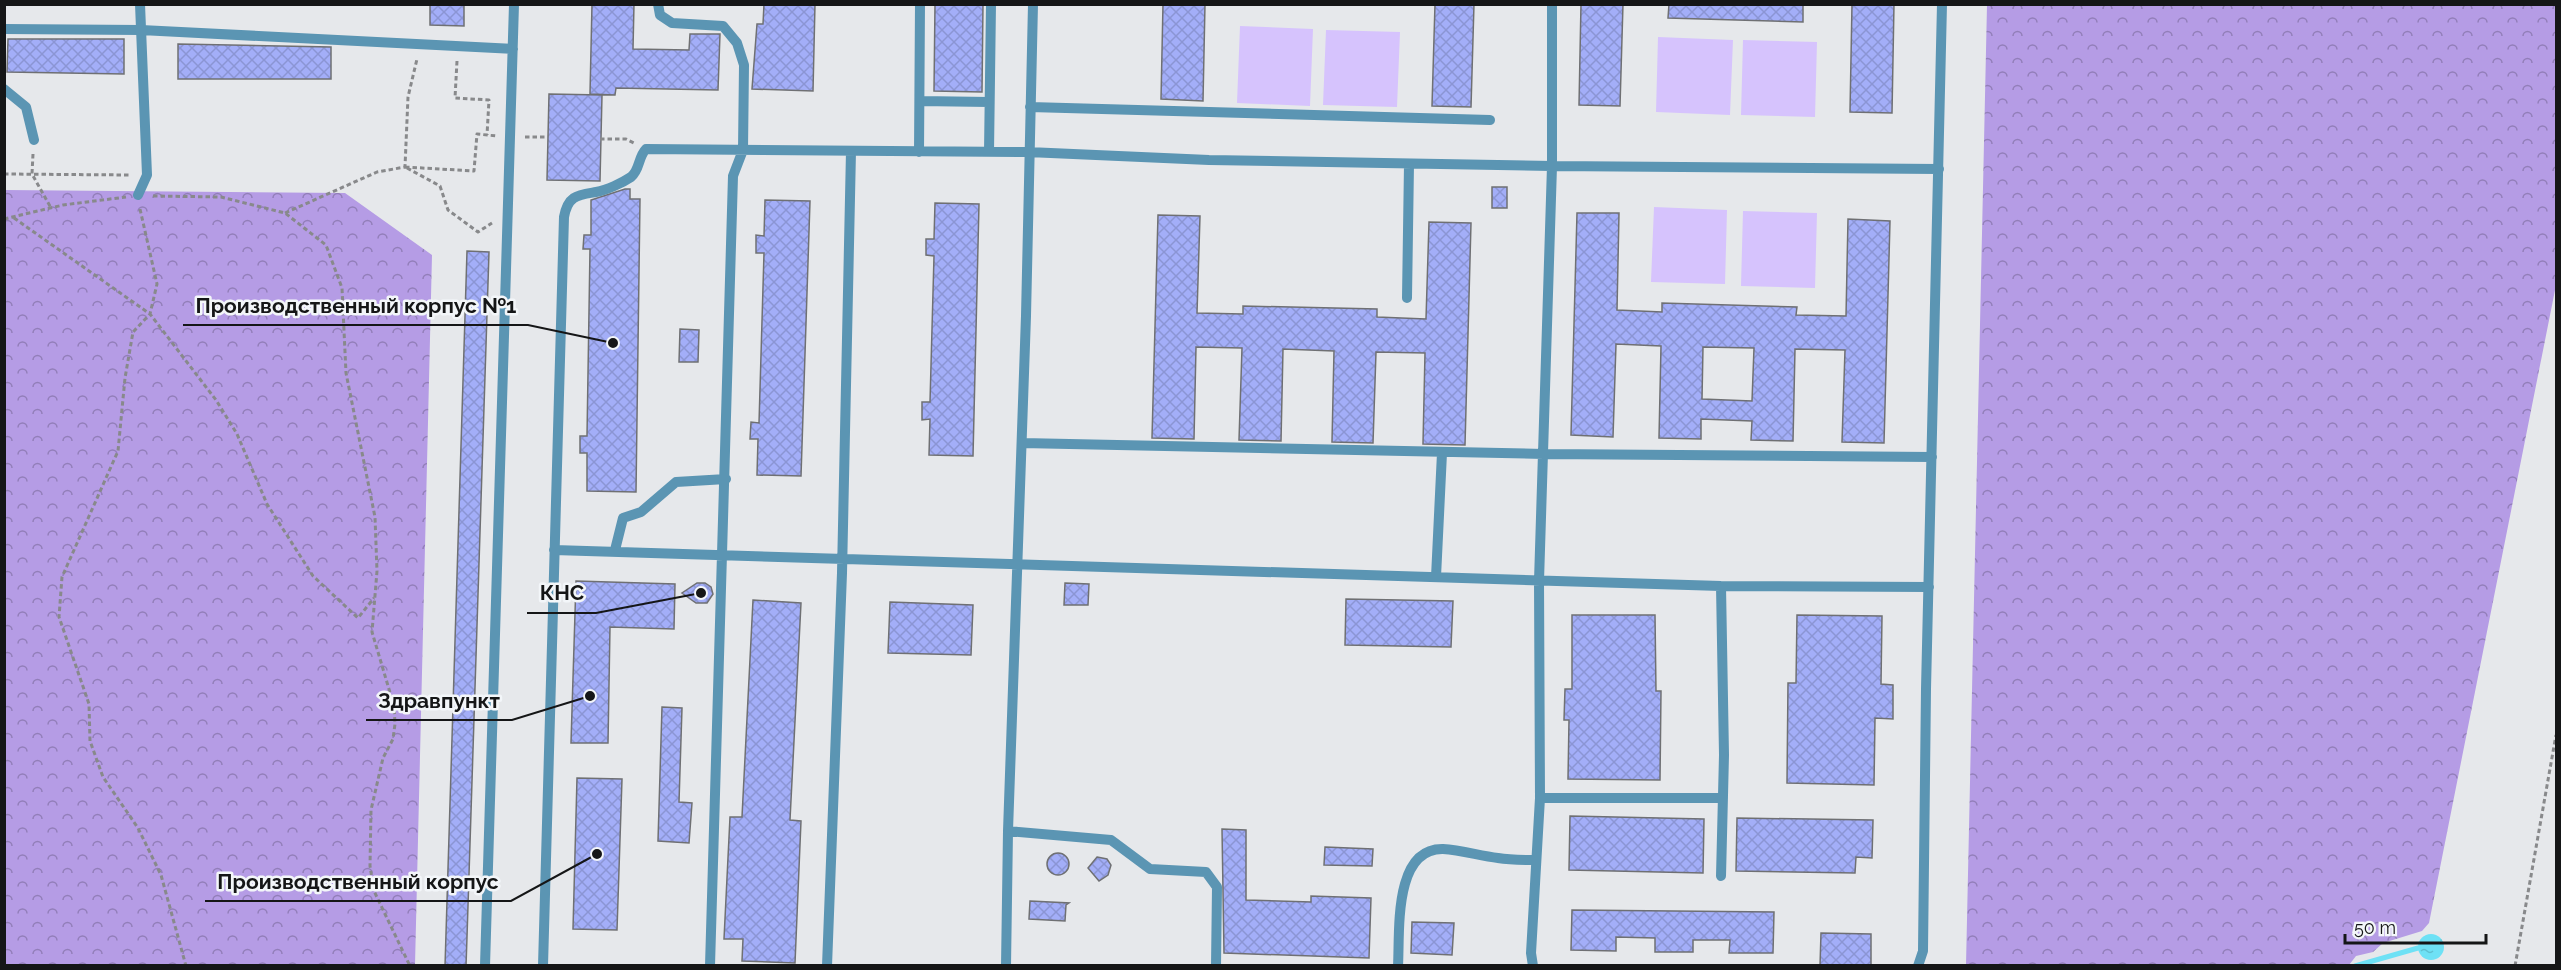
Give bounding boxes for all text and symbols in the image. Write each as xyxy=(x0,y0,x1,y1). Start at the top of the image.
callout: Производственный корпус №1 xyxy=(183,286,528,325)
text: Производственный корпус №1 xyxy=(196,293,516,318)
callout: КНС xyxy=(527,574,596,613)
text: КНС xyxy=(540,580,584,605)
callout: Здравпункт xyxy=(366,681,512,720)
text: Здравпункт xyxy=(378,688,501,713)
callout: Производственный корпус xyxy=(205,862,511,901)
text: Производственный корпус xyxy=(217,869,499,894)
scale bar xyxy=(2345,907,2486,945)
text: 50 m xyxy=(2354,917,2396,938)

